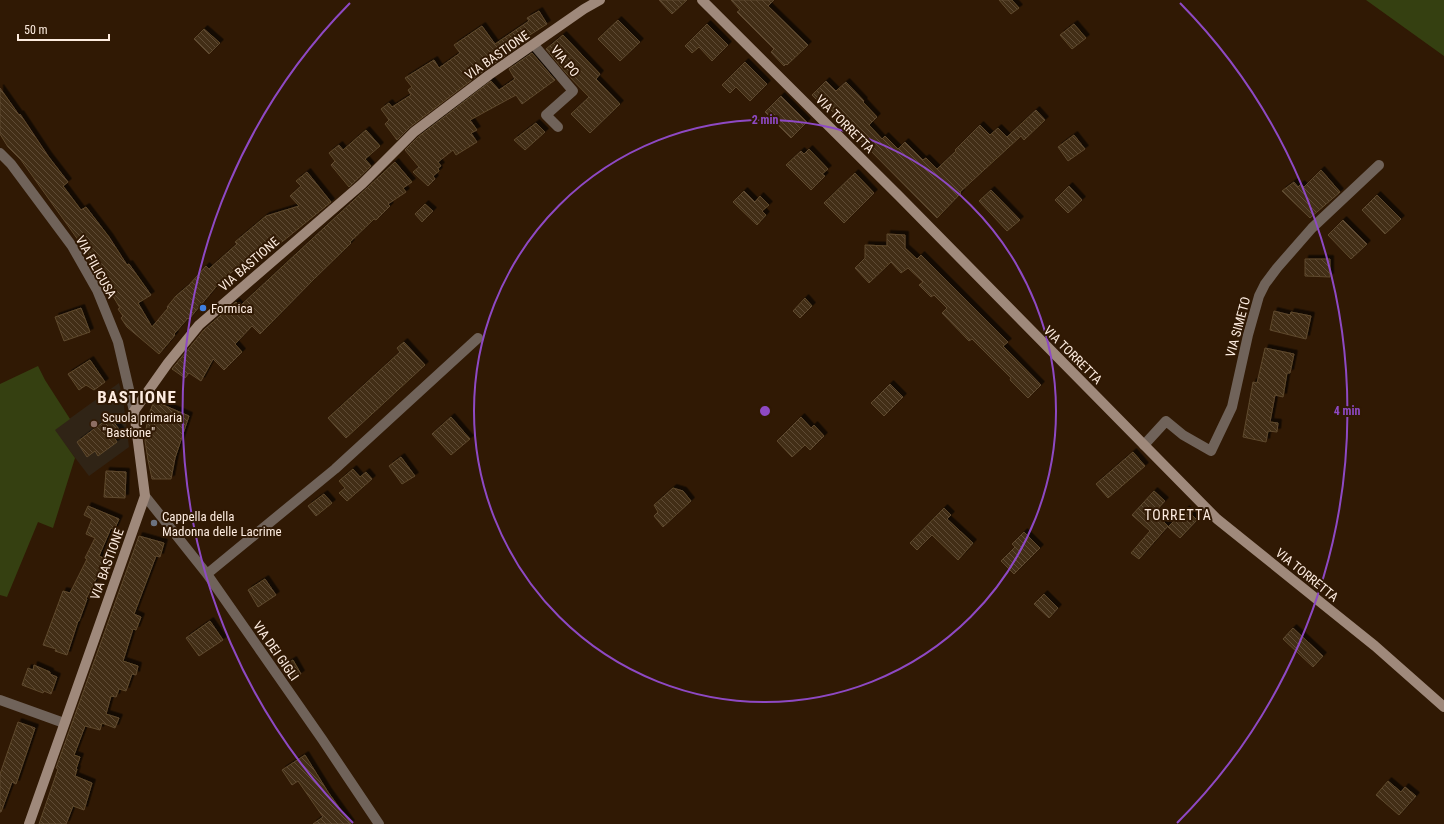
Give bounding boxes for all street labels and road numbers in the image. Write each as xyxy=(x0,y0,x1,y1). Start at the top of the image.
street label: VIA BASTIONE xyxy=(462,27,532,83)
street label: VIA PO xyxy=(548,42,582,80)
street label: VIA TORRETTA xyxy=(813,92,878,157)
street label: VIA FILICUSA xyxy=(73,233,120,301)
street label: VIA BASTIONE xyxy=(216,234,282,294)
street label: VIA SIMETO xyxy=(1223,295,1253,359)
street label: VIA TORRETTA xyxy=(1041,323,1106,388)
street label: VIA BASTIONE xyxy=(87,526,127,602)
street label: VIA TORRETTA xyxy=(1273,545,1342,605)
street label: VIA DEI GIGLI xyxy=(250,618,302,684)

